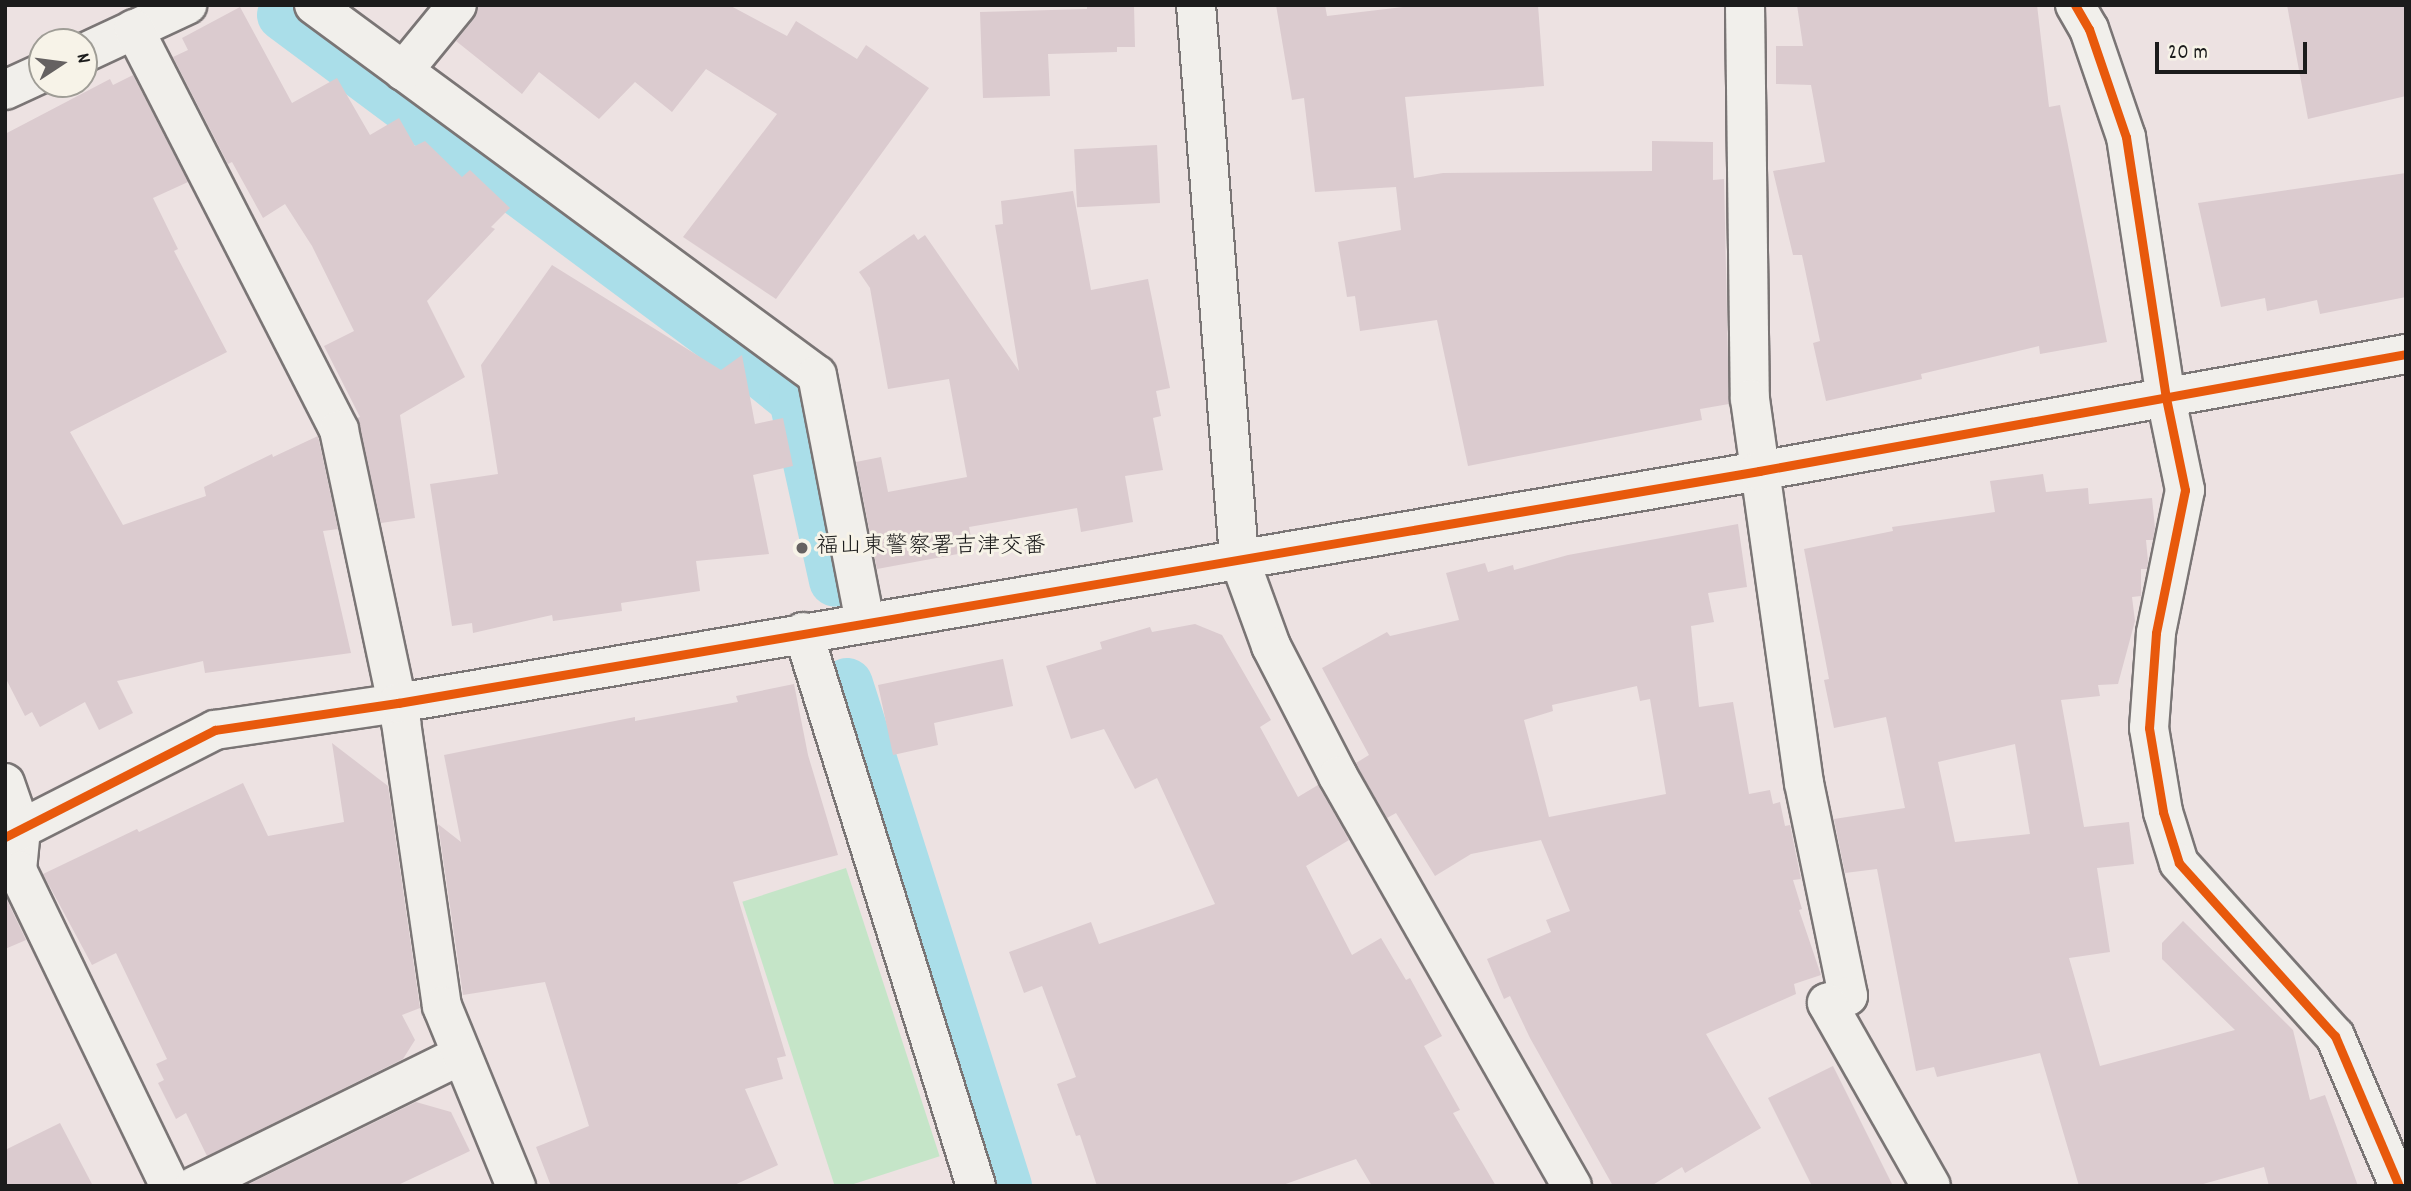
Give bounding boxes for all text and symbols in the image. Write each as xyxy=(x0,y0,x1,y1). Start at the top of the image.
north arrow xyxy=(28,28,98,98)
scale bar xyxy=(2159,28,2311,72)
text: 20 m xyxy=(2168,39,2208,69)
text: N xyxy=(68,51,96,66)
place label: 福山東警察署吉津交番 xyxy=(816,534,1046,562)
marker: 福山東警察署吉津交番 xyxy=(794,540,810,556)

